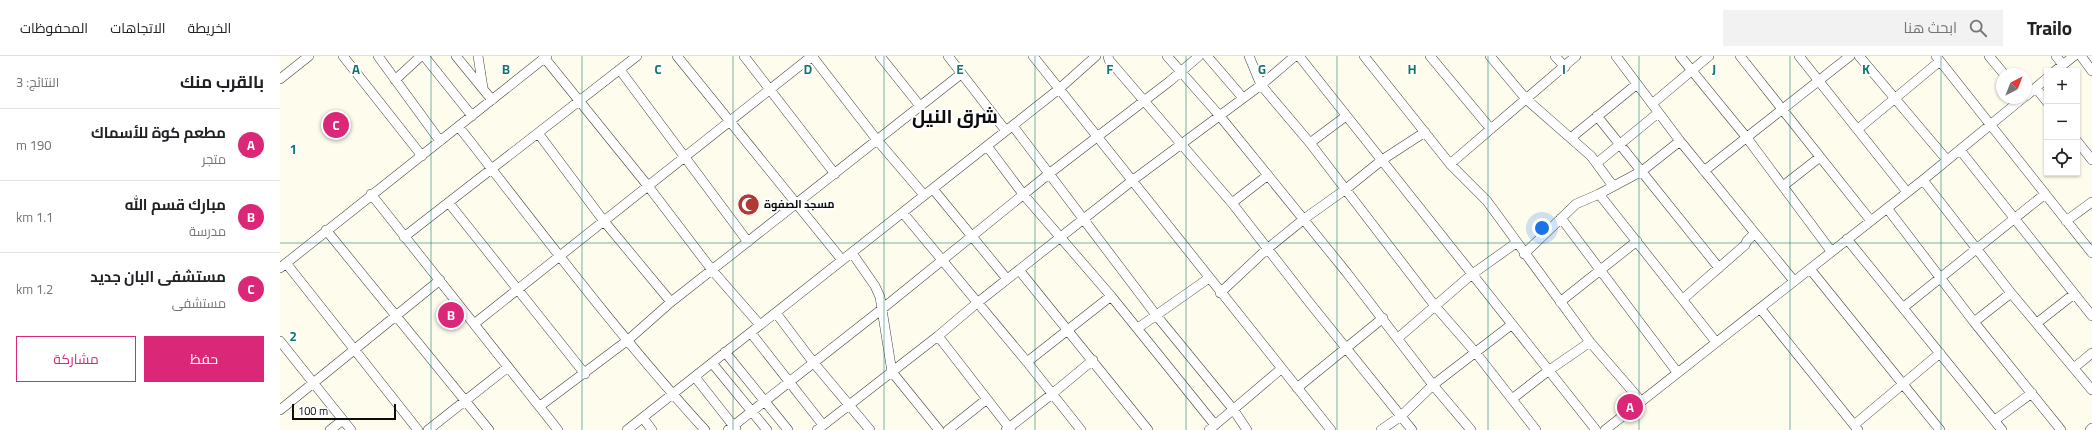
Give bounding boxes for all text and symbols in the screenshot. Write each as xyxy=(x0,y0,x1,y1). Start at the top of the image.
search box xyxy=(1723,10,2003,46)
text: Trailo xyxy=(2027,10,2072,46)
text: ابحث هنا xyxy=(1904,13,1957,42)
text: المحفوظات xyxy=(20,15,88,41)
text: الاتجاهات xyxy=(110,15,166,41)
text: الخريطة xyxy=(188,15,231,41)
icon: search xyxy=(1967,17,1989,39)
text: A xyxy=(352,57,360,81)
text: B xyxy=(502,57,510,81)
text: C xyxy=(654,57,662,81)
text: D xyxy=(804,57,812,81)
text: E xyxy=(956,57,964,81)
text: F xyxy=(1107,57,1114,81)
text: G xyxy=(1258,57,1266,81)
text: H xyxy=(1408,57,1416,81)
text: I xyxy=(1562,57,1566,81)
text: J xyxy=(1712,57,1716,81)
text: K xyxy=(1862,57,1870,81)
text: بالقرب منك xyxy=(180,66,264,98)
north arrow xyxy=(1996,68,2032,104)
map controls xyxy=(2044,68,2080,176)
button: + xyxy=(2044,68,2080,104)
text: النتائج: 3 xyxy=(16,70,59,94)
district label: شرق النيل xyxy=(912,98,998,134)
button: − xyxy=(2044,104,2080,140)
pin: C xyxy=(323,110,349,140)
text: مطعم كوة للأسماك xyxy=(91,118,226,147)
text: 190 m xyxy=(16,133,52,157)
text: A xyxy=(247,133,255,157)
text: 1 xyxy=(289,137,297,161)
button: locate xyxy=(2044,140,2080,176)
text: متجر xyxy=(202,147,226,171)
text: مبارك قسم الله xyxy=(125,190,226,219)
mosque icon: مسجد الصفوة xyxy=(736,191,762,217)
place label: مسجد الصفوة xyxy=(764,194,835,214)
text: 1.1 km xyxy=(16,205,53,229)
text: B xyxy=(247,205,255,229)
your location xyxy=(1532,218,1552,238)
text: مدرسة xyxy=(189,219,226,243)
text: مستشفى البان جديد xyxy=(90,262,226,291)
text: 1.2 km xyxy=(16,277,53,301)
text: C xyxy=(247,277,255,301)
text: مستشفى xyxy=(172,291,226,315)
pin: B xyxy=(438,300,464,330)
text: 2 xyxy=(289,324,297,348)
button: مشاركة xyxy=(16,336,136,382)
button: حفظ xyxy=(144,336,264,382)
pin: A xyxy=(1617,392,1643,422)
text: 100 m xyxy=(298,401,328,421)
scale bar xyxy=(292,402,396,421)

